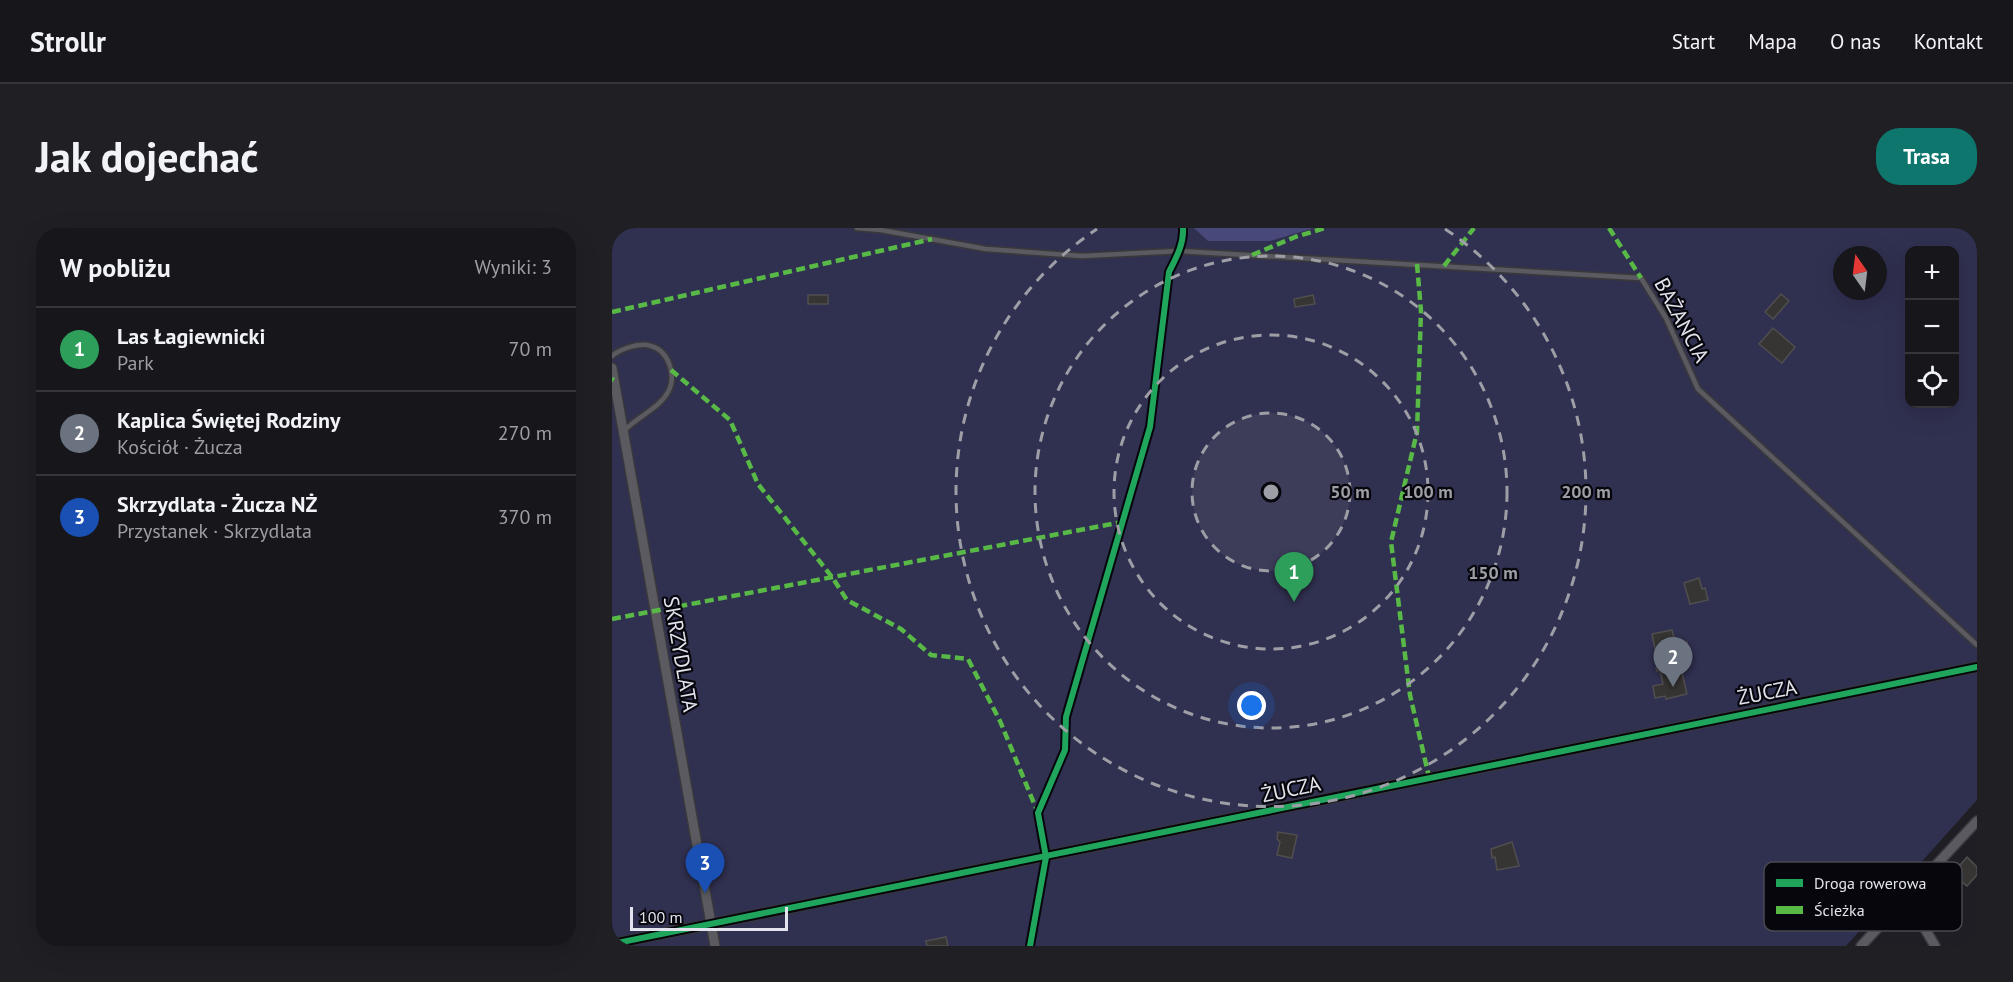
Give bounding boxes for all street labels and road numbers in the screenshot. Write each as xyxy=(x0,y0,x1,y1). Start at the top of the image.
street label: BAŻANCIA xyxy=(1648,273,1716,368)
street label: SKRZYDLATA xyxy=(658,594,705,715)
street label: ŻUCZA xyxy=(1735,673,1800,711)
street label: ŻUCZA xyxy=(1259,769,1324,808)

